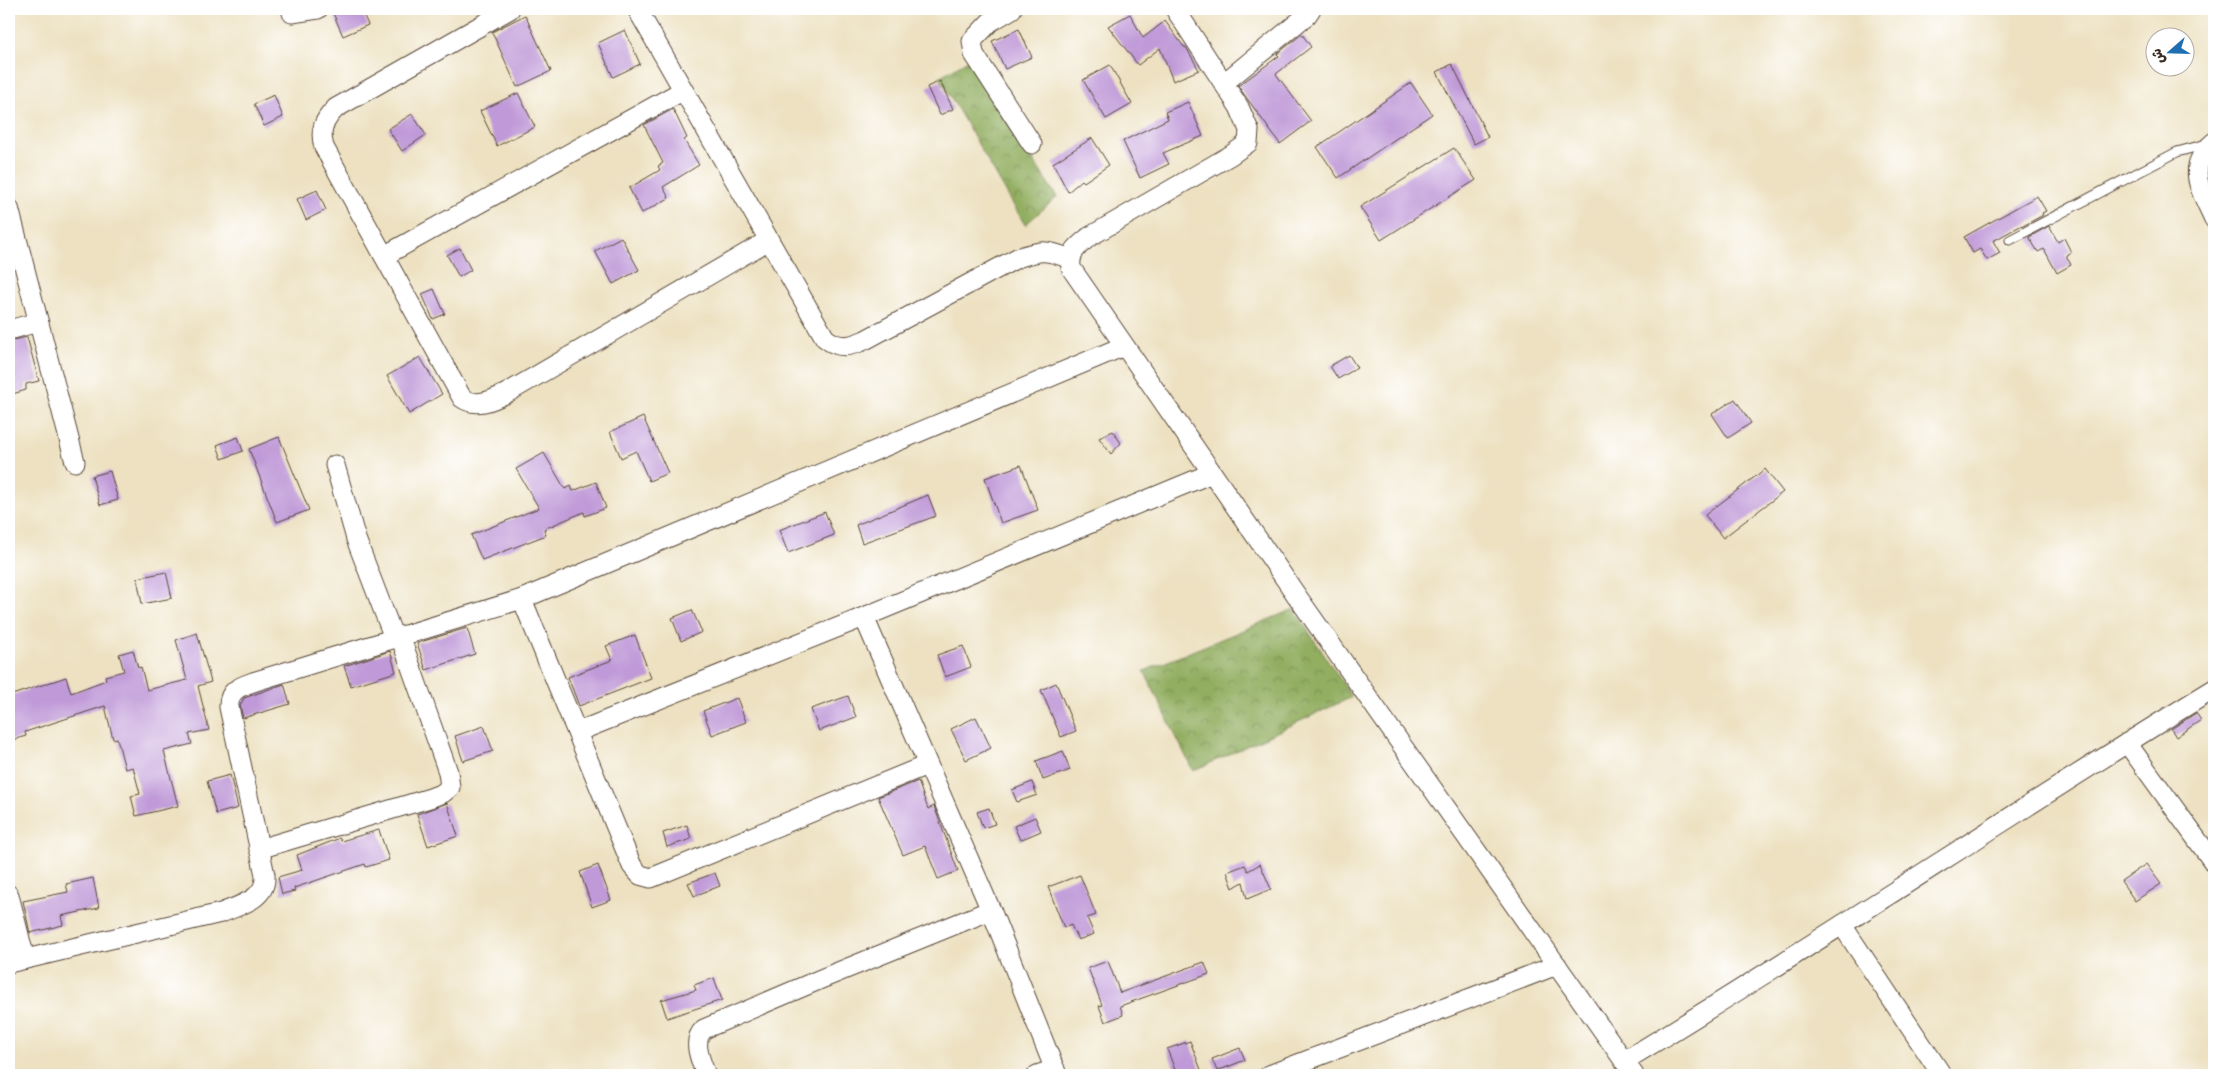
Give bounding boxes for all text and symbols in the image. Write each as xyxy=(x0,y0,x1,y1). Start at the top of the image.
north arrow xyxy=(2146,28,2196,78)
text: ش xyxy=(2148,46,2169,66)

